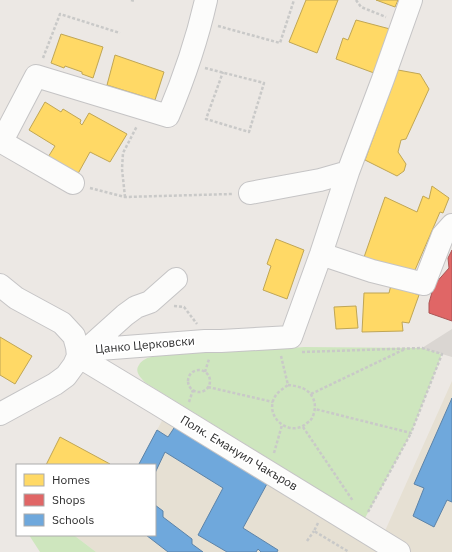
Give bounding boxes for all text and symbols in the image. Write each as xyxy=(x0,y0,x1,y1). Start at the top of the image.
street label: Цанко Церковски xyxy=(95,333,195,356)
street label: Полк. Емануил Чакъров xyxy=(178,412,301,494)
legend xyxy=(16,464,156,536)
text: Homes xyxy=(52,472,90,487)
text: Shops xyxy=(52,492,85,507)
text: Schools xyxy=(52,512,95,527)

